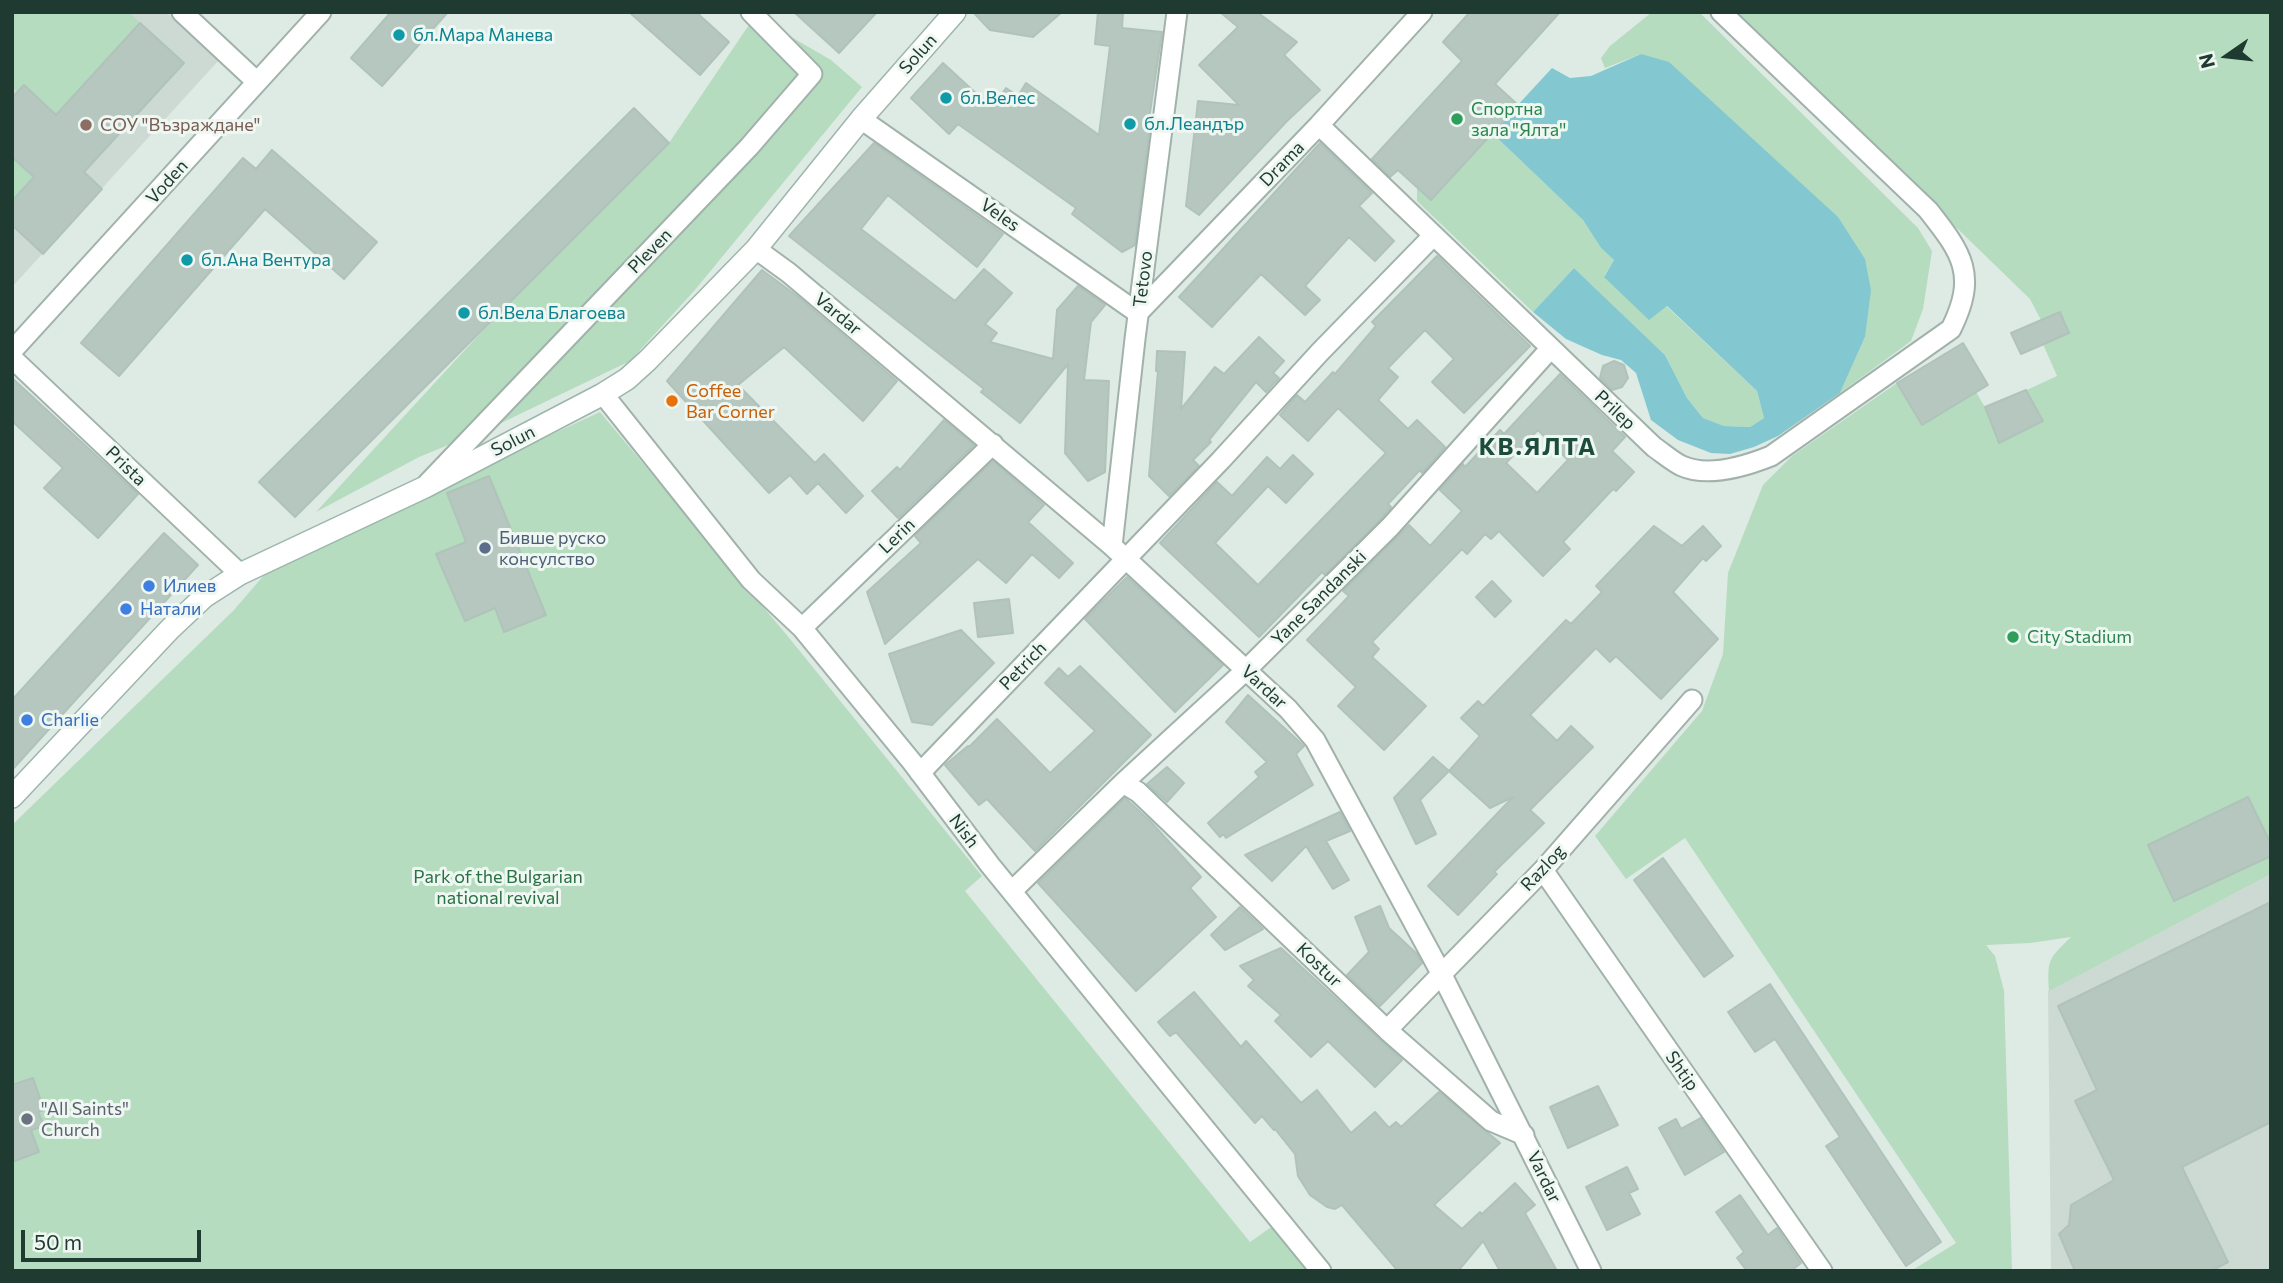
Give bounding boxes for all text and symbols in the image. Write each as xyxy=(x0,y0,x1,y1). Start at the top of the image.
north arrow xyxy=(2192,21,2262,91)
place label: бл.Мара Манева xyxy=(413,24,553,46)
marker: бл.Мара Манева xyxy=(391,27,407,43)
street label: Solun xyxy=(895,30,941,78)
text: N xyxy=(2193,52,2219,71)
place label: бл.Велес xyxy=(960,87,1035,109)
marker: бл.Велес xyxy=(938,90,954,106)
place label: Спортна зала "Ялта'' xyxy=(1471,98,1566,140)
marker: Спортна зала "Ялта'' xyxy=(1449,111,1465,127)
place label: бл.Леандър xyxy=(1144,113,1244,135)
place label: СОУ "Възраждане" xyxy=(100,114,261,136)
marker: бл.Леандър xyxy=(1122,116,1138,132)
marker: СОУ "Възраждане" xyxy=(78,117,94,133)
street label: Drama xyxy=(1255,137,1309,191)
street label: Voden xyxy=(142,155,192,209)
street label: Veles xyxy=(976,194,1024,236)
street label: Pleven xyxy=(624,224,676,278)
place label: бл.Ана Вентура xyxy=(201,249,331,271)
street label: Tetovo xyxy=(1129,249,1157,309)
marker: бл.Ана Вентура xyxy=(179,252,195,268)
street label: Vardar xyxy=(810,288,866,340)
place label: бл.Вела Благоева xyxy=(478,302,626,324)
marker: бл.Вела Благоева xyxy=(456,305,472,321)
place label: Coffee Bar Corner xyxy=(686,380,775,422)
street label: Prilep xyxy=(1590,386,1640,434)
marker: Coffee Bar Corner xyxy=(664,393,680,409)
street label: Solun xyxy=(487,421,539,461)
district label: КВ.ЯЛТА xyxy=(1480,433,1596,461)
street label: Prista xyxy=(101,442,151,490)
street label: Lerin xyxy=(874,514,920,558)
place label: Бивше руско консулство xyxy=(499,527,606,570)
marker: Бивше руско консулство xyxy=(477,540,493,556)
street label: Yane Sandanski xyxy=(1267,546,1371,650)
place label: Илиев xyxy=(163,575,216,597)
marker: Илиев xyxy=(141,578,157,594)
place label: Натали xyxy=(140,598,201,620)
marker: Натали xyxy=(118,601,134,617)
place label: City Stadium xyxy=(2027,626,2132,648)
marker: City Stadium xyxy=(2005,629,2021,645)
street label: Petrich xyxy=(995,637,1051,695)
street label: Vardar xyxy=(1237,660,1291,714)
place label: Charlie xyxy=(41,709,99,731)
marker: Charlie xyxy=(19,712,35,728)
street label: Nish xyxy=(944,810,984,852)
street label: Razlog xyxy=(1516,840,1570,896)
park label: Park of the Bulgarian national revival xyxy=(413,866,583,908)
street label: Kostur xyxy=(1292,938,1346,992)
street label: Shtip xyxy=(1661,1047,1703,1095)
place label: "All Saints" Church xyxy=(41,1098,129,1140)
marker: "All Saints" Church xyxy=(19,1111,35,1127)
street label: Vardar xyxy=(1522,1148,1566,1206)
scale bar xyxy=(24,1216,205,1260)
text: 50 m xyxy=(34,1229,82,1254)

